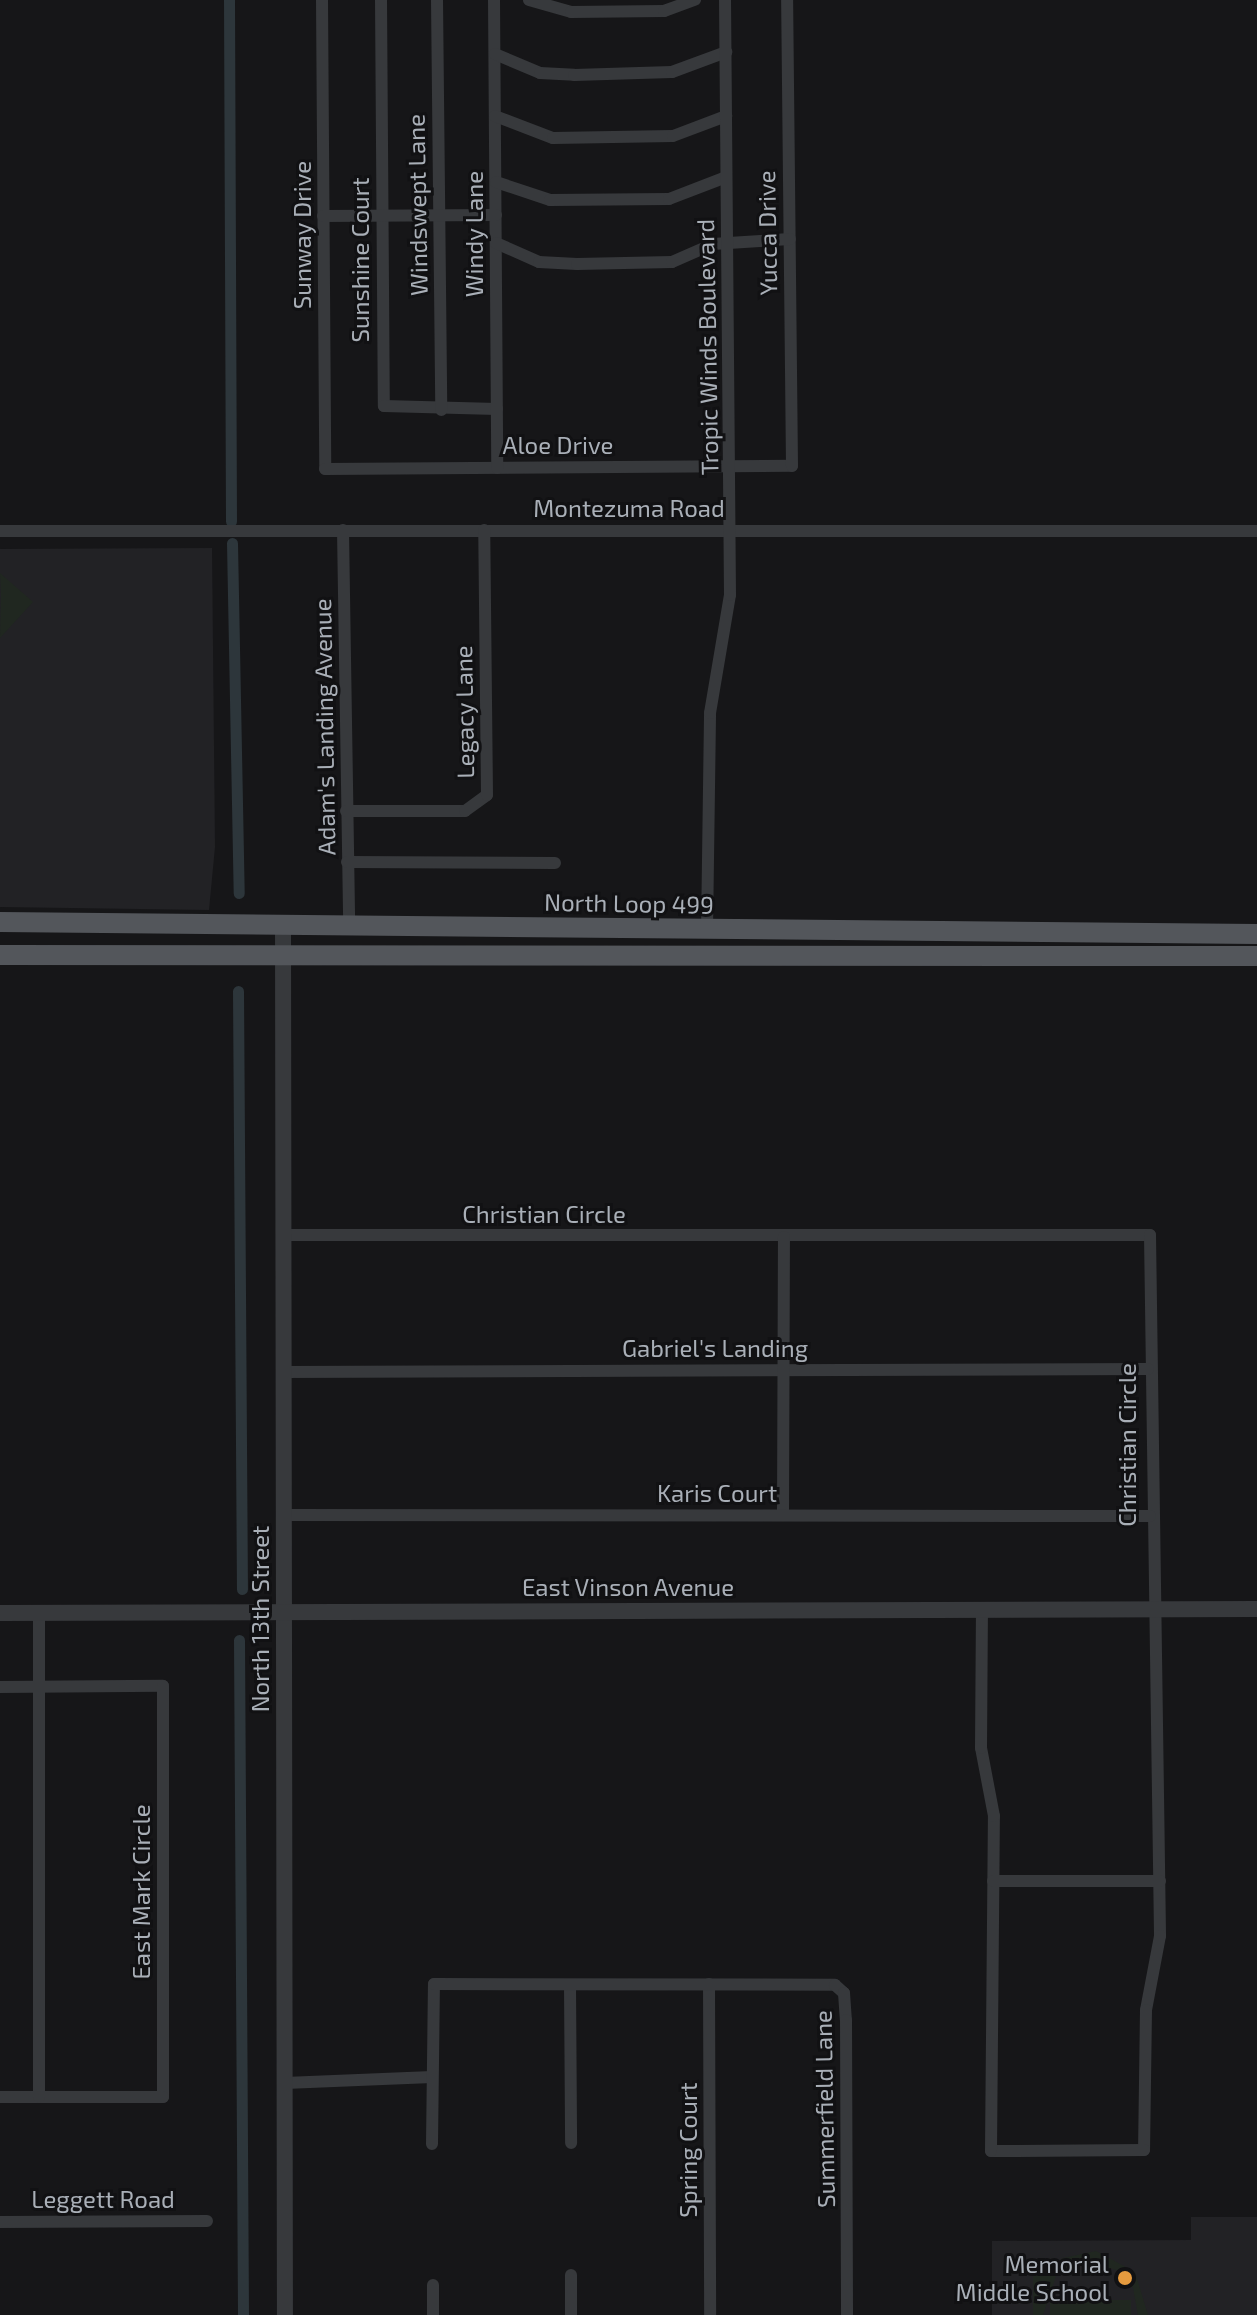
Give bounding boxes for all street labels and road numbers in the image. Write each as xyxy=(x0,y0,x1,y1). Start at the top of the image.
street label: Windswept Lane xyxy=(401,114,433,296)
street label: Sunway Drive xyxy=(288,161,316,309)
street label: Yucca Drive xyxy=(752,170,782,296)
street label: Windy Lane xyxy=(460,171,488,297)
street label: Sunshine Court xyxy=(346,177,374,343)
street label: Tropic Winds Boulevard xyxy=(690,218,724,476)
street label: Aloe Drive xyxy=(503,431,613,459)
street label: Montezuma Road xyxy=(533,494,725,522)
street label: Adam's Landing Avenue xyxy=(307,598,341,856)
street label: Legacy Lane xyxy=(448,645,480,779)
street label: North Loop 499 xyxy=(544,887,714,919)
street label: Christian Circle xyxy=(462,1200,626,1228)
street label: Gabriel's Landing xyxy=(622,1334,808,1362)
street label: Christian Circle xyxy=(1113,1363,1141,1527)
street label: Karis Court xyxy=(657,1479,777,1507)
street label: North 13th Street xyxy=(246,1526,274,1712)
street label: East Vinson Avenue xyxy=(521,1573,735,1601)
street label: East Mark Circle xyxy=(127,1804,155,1980)
street label: Summerfield Lane xyxy=(808,2010,840,2208)
street label: Spring Court xyxy=(674,2082,702,2218)
street label: Leggett Road xyxy=(31,2185,175,2213)

